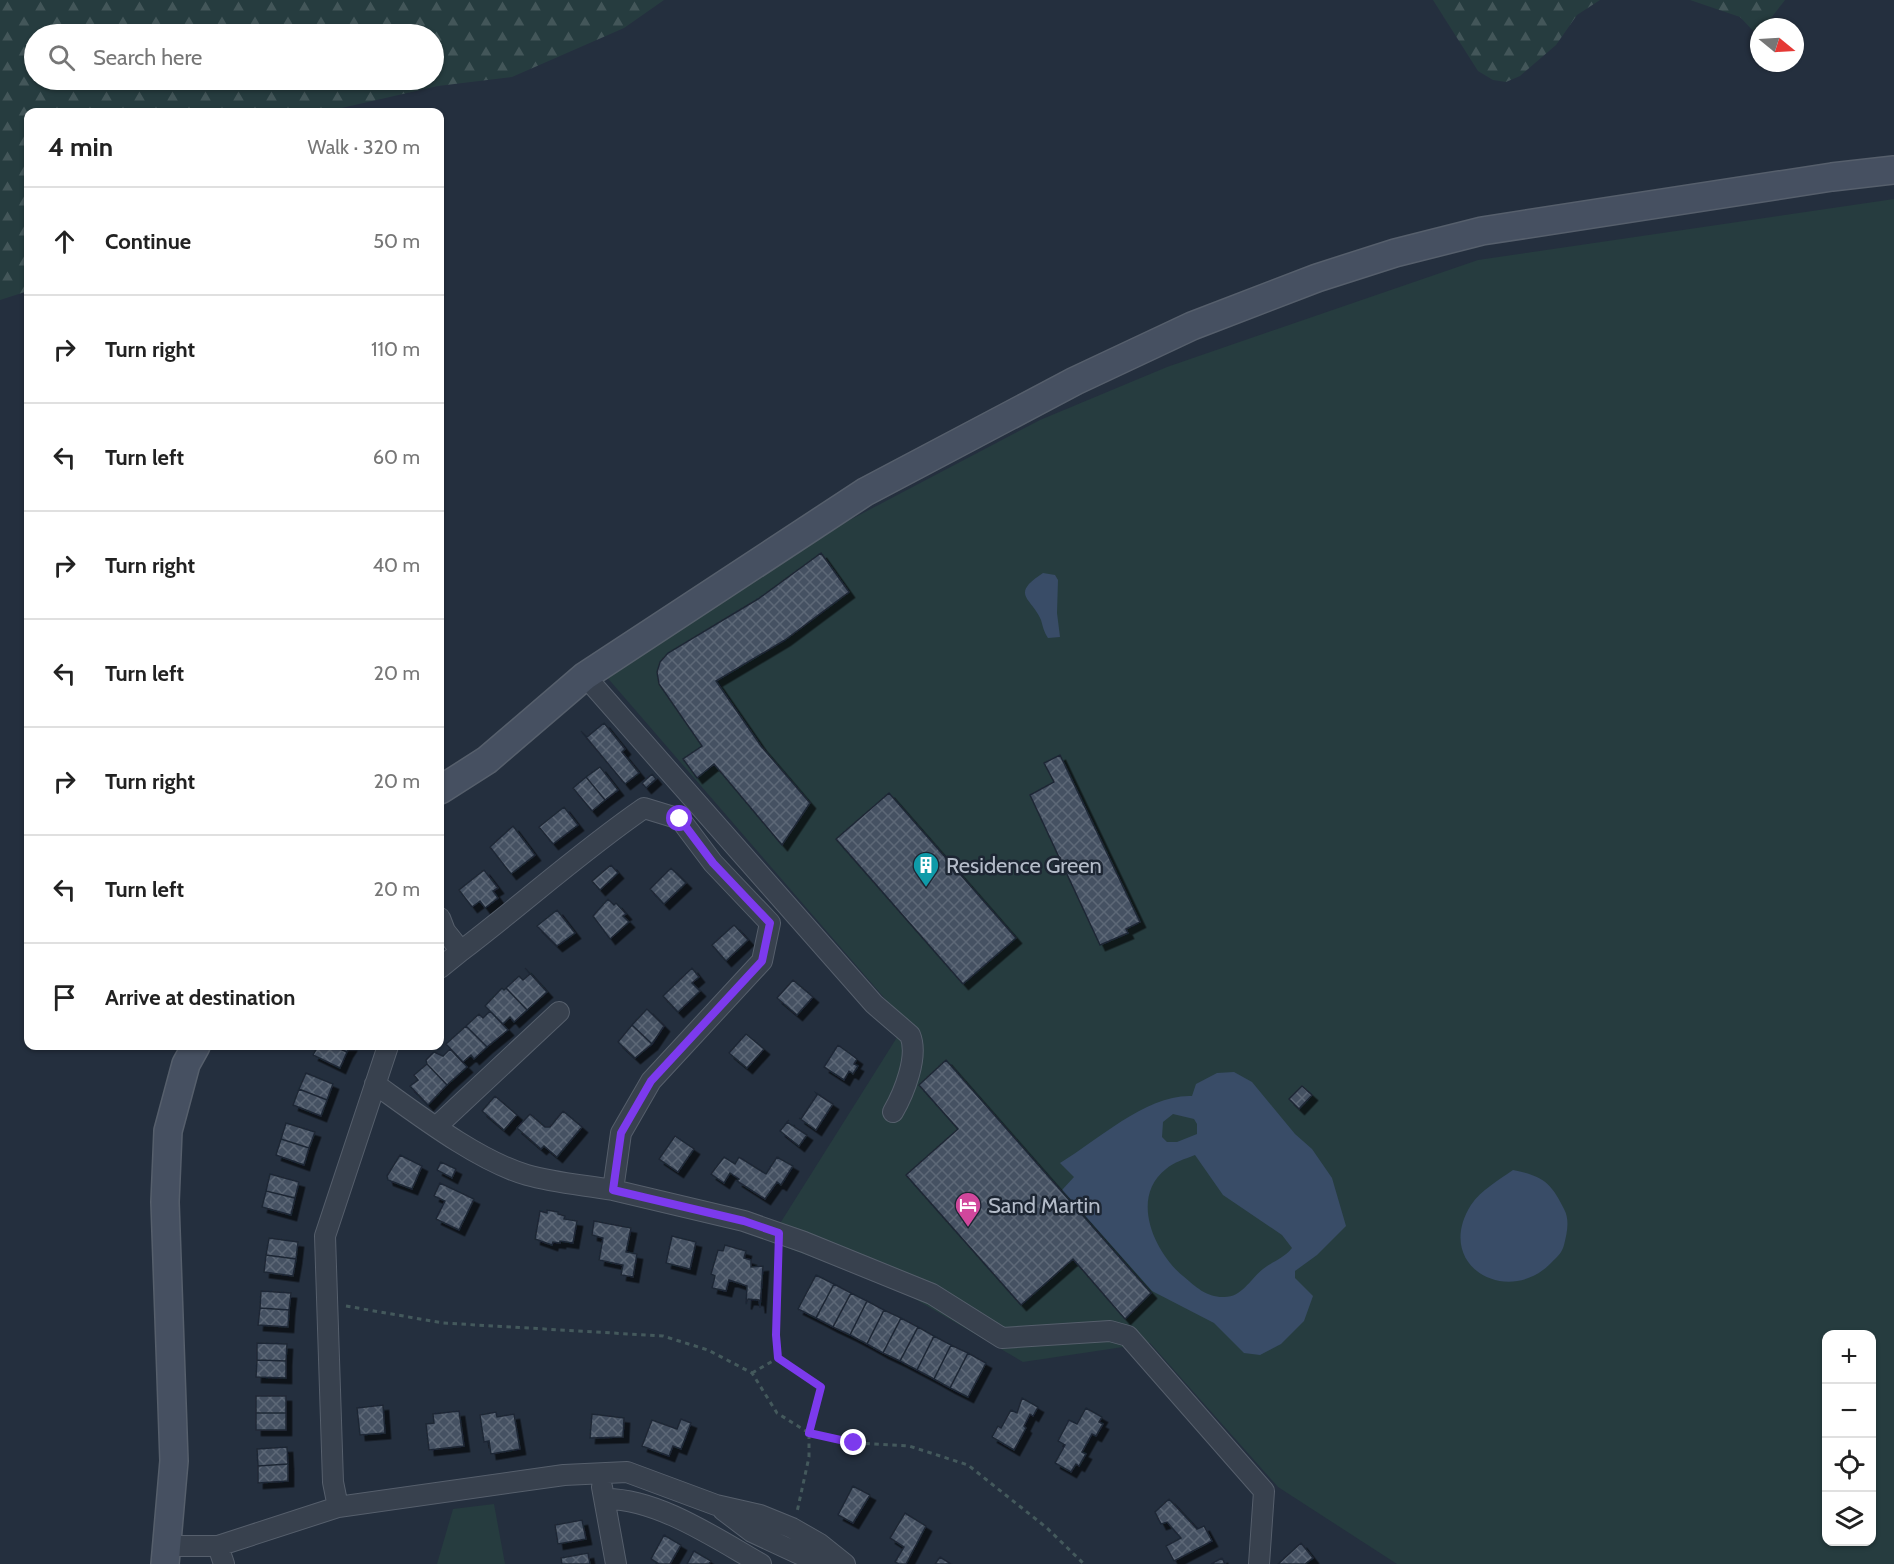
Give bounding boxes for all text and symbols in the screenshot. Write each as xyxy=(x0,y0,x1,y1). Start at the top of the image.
north arrow xyxy=(1750,18,1804,72)
search box xyxy=(24,24,444,90)
icon: search xyxy=(45,41,78,74)
text: Search here xyxy=(93,44,202,71)
text: 4 min xyxy=(48,131,113,163)
text: Walk · 320 m xyxy=(308,135,420,159)
icon: ahead xyxy=(48,225,81,258)
text: Continue xyxy=(105,228,191,255)
text: 50 m xyxy=(373,229,420,253)
icon: right xyxy=(48,333,81,366)
text: Turn right xyxy=(105,336,195,363)
text: 110 m xyxy=(371,337,420,361)
icon: left xyxy=(48,441,81,474)
text: Turn left xyxy=(105,444,184,471)
text: 60 m xyxy=(373,445,420,469)
icon: right xyxy=(48,549,81,582)
text: Turn right xyxy=(105,552,195,579)
text: 40 m xyxy=(372,553,420,577)
icon: left xyxy=(48,657,81,690)
text: Turn left xyxy=(105,660,184,687)
text: 20 m xyxy=(374,661,420,685)
icon: right xyxy=(48,765,81,798)
text: Turn right xyxy=(105,768,195,795)
text: 20 m xyxy=(374,769,420,793)
route start xyxy=(666,805,692,831)
building icon: Residence Green xyxy=(911,850,941,888)
place label: Residence Green xyxy=(946,852,1102,879)
icon: left xyxy=(48,873,81,906)
text: Turn left xyxy=(105,876,184,903)
text: 20 m xyxy=(374,877,420,901)
icon: arrive xyxy=(48,981,81,1014)
text: Arrive at destination xyxy=(105,984,295,1011)
hotel icon: Sand Martin xyxy=(953,1190,983,1228)
place label: Sand Martin xyxy=(988,1192,1101,1219)
map controls xyxy=(1822,1330,1876,1546)
button: + xyxy=(1822,1330,1876,1384)
button: − xyxy=(1822,1384,1876,1438)
route end xyxy=(840,1429,866,1455)
button: locate xyxy=(1822,1438,1876,1492)
button: layers xyxy=(1822,1492,1876,1546)

